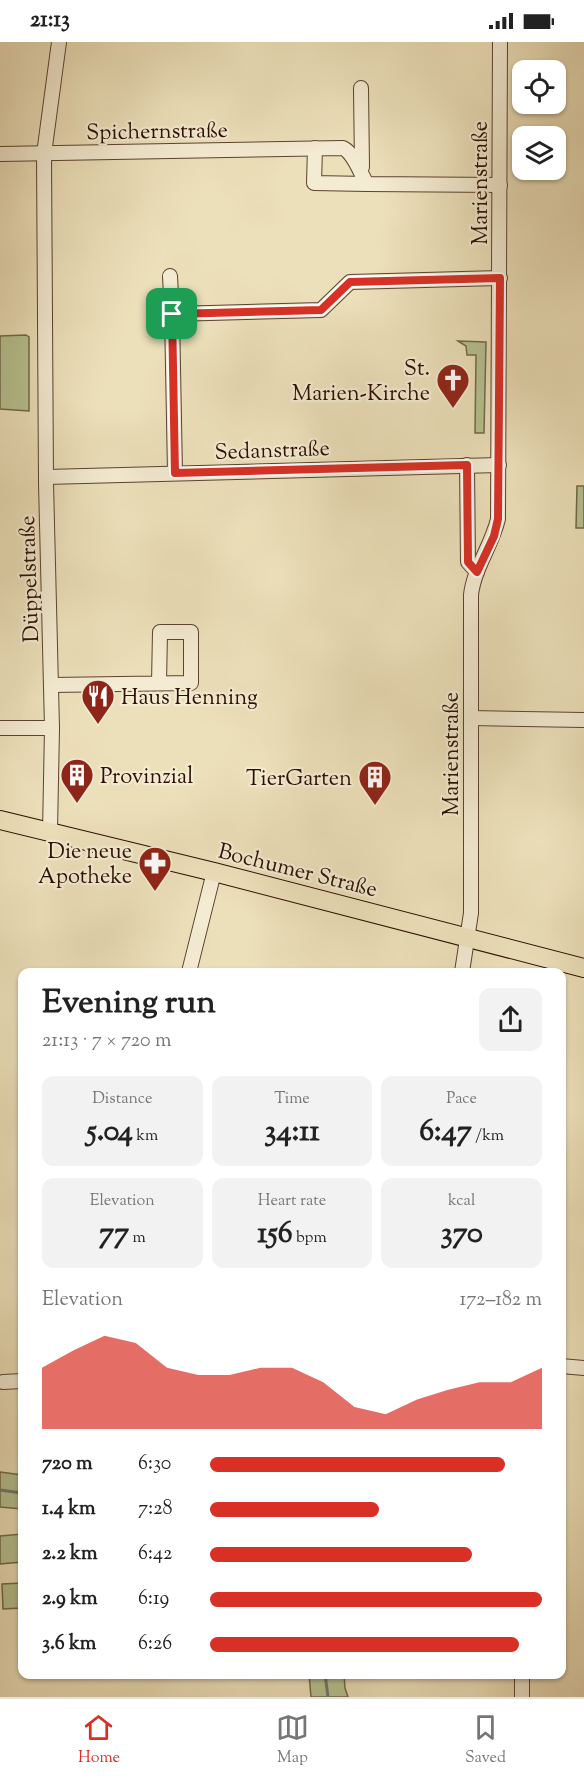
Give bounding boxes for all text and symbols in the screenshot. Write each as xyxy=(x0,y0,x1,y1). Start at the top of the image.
text: 21:13 xyxy=(30,5,70,37)
map controls xyxy=(512,60,566,180)
button: locate xyxy=(512,60,566,114)
street label: Spichernstraße xyxy=(86,116,228,150)
street label: Marienstraße xyxy=(466,121,498,245)
button: layers xyxy=(512,126,566,180)
pin xyxy=(146,288,197,339)
icon: arrive xyxy=(155,297,188,330)
place label: St. Marien-Kirche xyxy=(292,354,430,411)
church icon: St. Marien-Kirche xyxy=(435,362,471,409)
street label: Sedanstraße xyxy=(214,434,330,470)
street label: Düppelstraße xyxy=(13,515,49,643)
restaurant icon: Haus Henning xyxy=(80,678,116,725)
place label: Haus Henning xyxy=(121,683,258,715)
street label: Marienstraße xyxy=(437,692,469,816)
building icon: Provinzial xyxy=(59,757,95,804)
building icon: TierGarten xyxy=(357,759,393,806)
place label: Provinzial xyxy=(100,762,193,794)
place label: TierGarten xyxy=(246,764,352,796)
place label: Die neue Apotheke xyxy=(38,837,132,894)
street label: Bochumer Straße xyxy=(214,837,380,907)
pharmacy icon: Die neue Apotheke xyxy=(137,845,173,892)
text: Evening run xyxy=(42,980,216,1028)
button: share xyxy=(479,988,542,1051)
text: 21:13 · 7 × 720 m xyxy=(42,1027,171,1056)
text: Distance xyxy=(92,1088,153,1111)
text: Time xyxy=(274,1088,310,1111)
text: Pace xyxy=(446,1088,477,1111)
text: 5.04 xyxy=(86,1111,133,1154)
text: 34:11 xyxy=(264,1111,320,1154)
text: 6:47 xyxy=(419,1111,472,1154)
text: km xyxy=(133,1125,158,1148)
text: /km xyxy=(472,1125,504,1148)
text: Elevation xyxy=(90,1190,155,1213)
text: Heart rate xyxy=(258,1190,326,1213)
text: kcal xyxy=(448,1190,475,1213)
text: 77 xyxy=(99,1213,129,1256)
text: 156 xyxy=(257,1213,293,1256)
text: 370 xyxy=(440,1213,483,1256)
text: m xyxy=(129,1227,146,1250)
text: bpm xyxy=(293,1227,327,1250)
text: Elevation xyxy=(42,1286,123,1315)
text: 172–182 m xyxy=(459,1286,542,1315)
text: 720 m xyxy=(42,1450,93,1479)
text: 6:30 xyxy=(138,1450,171,1479)
text: 1.4 km xyxy=(42,1495,96,1524)
text: 7:28 xyxy=(138,1495,173,1524)
text: 2.2 km xyxy=(42,1540,97,1569)
text: 6:42 xyxy=(138,1540,172,1569)
text: 2.9 km xyxy=(42,1585,97,1614)
text: 6:19 xyxy=(138,1585,169,1614)
text: 3.6 km xyxy=(42,1630,96,1659)
text: 6:26 xyxy=(138,1630,172,1659)
tab: Home xyxy=(78,1711,120,1770)
tab: Map xyxy=(276,1711,309,1770)
tab: Saved xyxy=(465,1711,506,1770)

